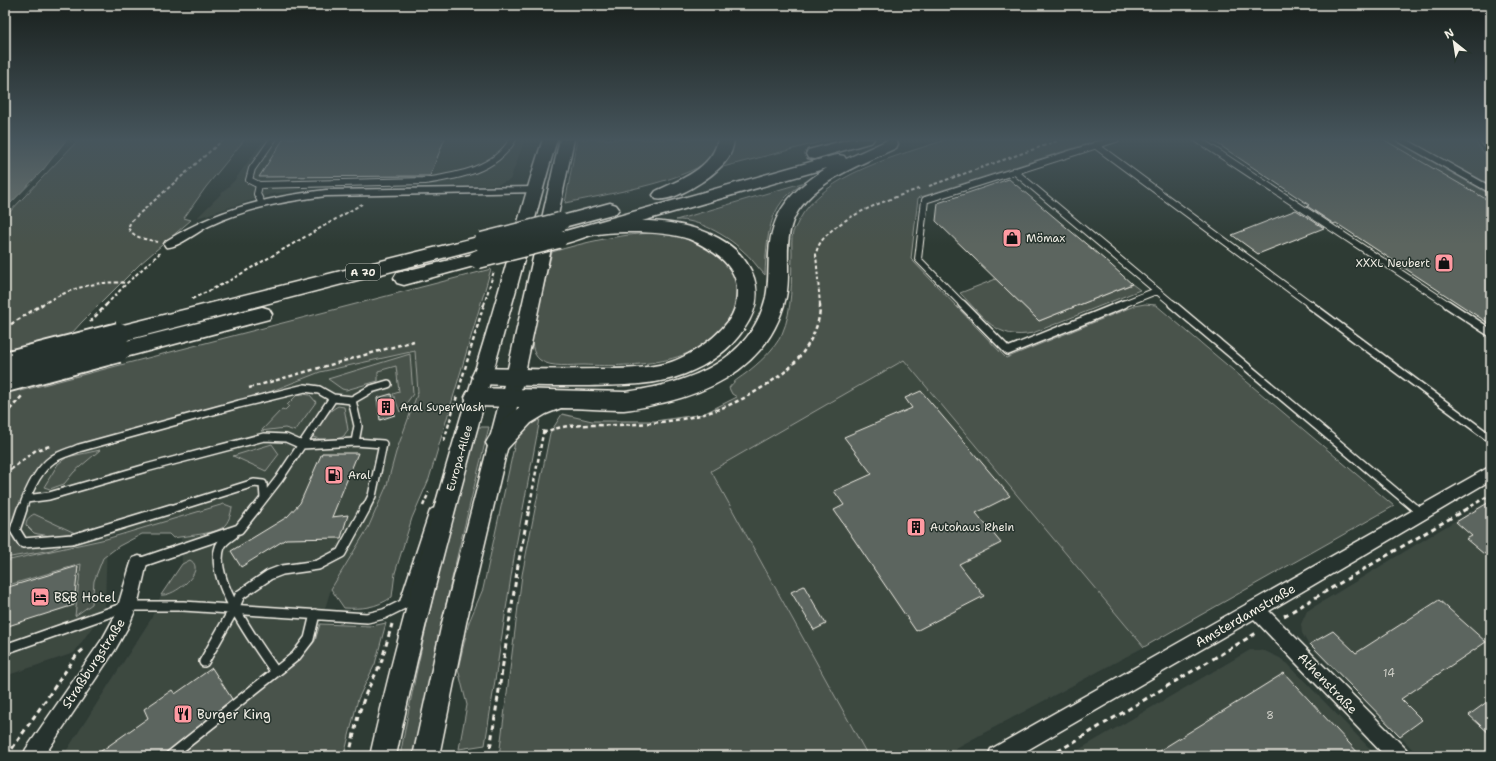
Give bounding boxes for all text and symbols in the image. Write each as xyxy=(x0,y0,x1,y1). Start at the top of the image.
north arrow xyxy=(1434,22,1474,62)
text: N xyxy=(1442,25,1457,42)
shop icon: Mömax xyxy=(1001,227,1023,249)
place label: Mömax xyxy=(1026,231,1066,246)
shop icon: XXXL Neubert xyxy=(1433,252,1455,274)
place label: XXXL Neubert xyxy=(1356,256,1430,271)
road number: A 70 xyxy=(346,264,380,280)
building icon: Aral SuperWash xyxy=(375,396,397,418)
place label: Aral SuperWash xyxy=(400,400,485,415)
street label: Europa-Allee xyxy=(443,423,476,493)
fuel station icon: Aral xyxy=(323,464,345,486)
place label: Aral xyxy=(348,468,371,483)
building icon: Autohaus Rhein xyxy=(905,516,927,538)
place label: Autohaus Rhein xyxy=(930,520,1014,535)
street label: Amsterdamstraße xyxy=(1192,580,1298,651)
hotel icon: B&B Hotel xyxy=(29,586,51,608)
place label: B&B Hotel xyxy=(54,589,116,606)
street label: Straßburgstraße xyxy=(58,615,129,712)
street label: Athenstraße xyxy=(1294,649,1361,718)
house number: 14 xyxy=(1383,666,1395,681)
restaurant icon: Burger King xyxy=(172,703,194,725)
place label: Burger King xyxy=(197,706,271,723)
house number: 8 xyxy=(1266,708,1274,723)

